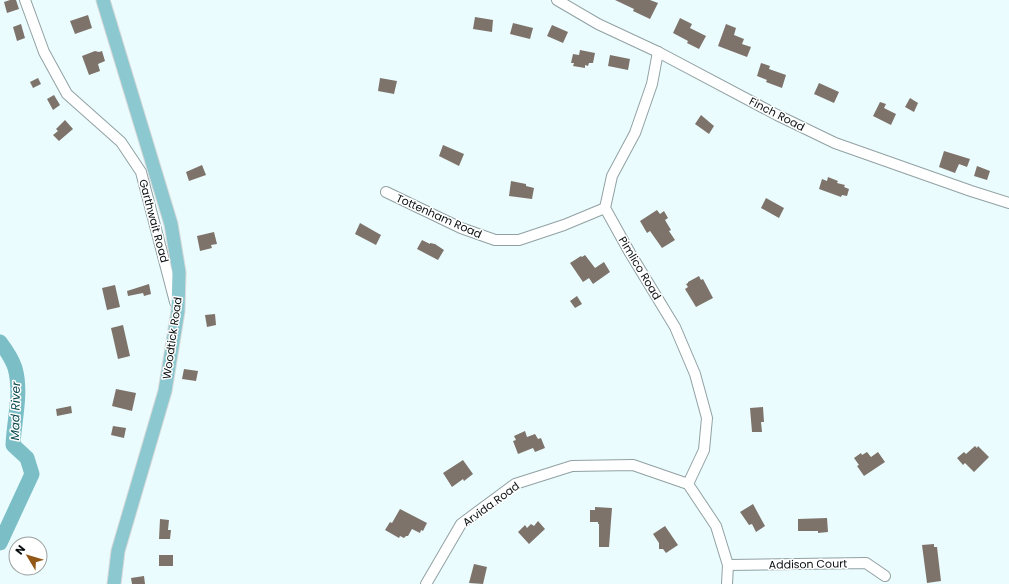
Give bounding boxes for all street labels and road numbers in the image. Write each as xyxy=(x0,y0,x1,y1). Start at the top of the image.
street label: Finch Road xyxy=(746,93,808,135)
street label: Garthwait Road xyxy=(135,177,173,265)
street label: Tottenham Road xyxy=(394,190,484,242)
street label: Pimlico Road xyxy=(615,233,665,303)
street label: Woodtick Road xyxy=(158,296,186,380)
street label: Arvida Road xyxy=(459,478,523,530)
street label: Addison Court xyxy=(769,555,847,573)

